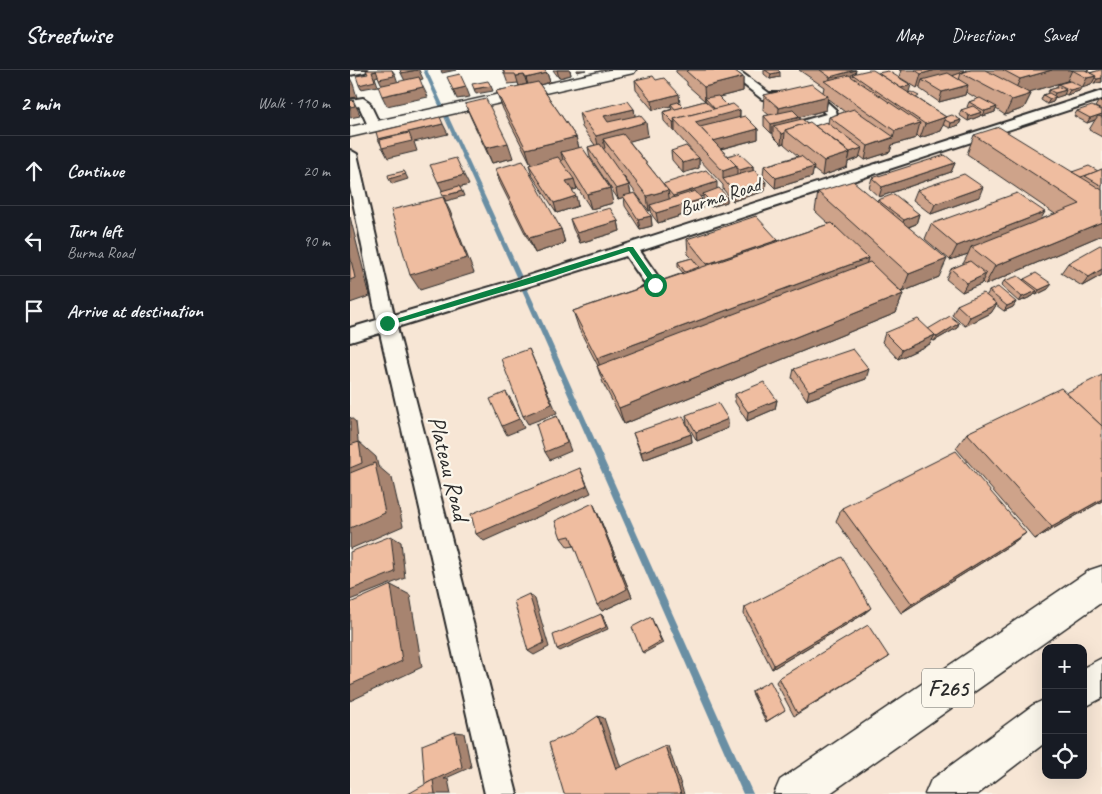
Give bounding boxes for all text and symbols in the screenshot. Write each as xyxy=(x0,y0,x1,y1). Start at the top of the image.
text: Streetwise xyxy=(25,20,111,50)
text: Map xyxy=(896,24,923,46)
text: Directions xyxy=(951,24,1014,46)
text: Saved xyxy=(1042,24,1077,46)
text: 2 min xyxy=(20,90,60,116)
text: Walk · 110 m xyxy=(258,93,330,113)
icon: ahead xyxy=(20,157,48,185)
text: Continue xyxy=(67,159,124,183)
text: 20 m xyxy=(303,161,330,181)
street label: Burma Road xyxy=(676,171,767,221)
text: Turn left xyxy=(67,219,122,243)
icon: left xyxy=(20,227,48,255)
text: 90 m xyxy=(303,231,330,251)
text: Burma Road xyxy=(67,243,134,263)
route start xyxy=(644,274,667,297)
icon: arrive xyxy=(20,297,48,325)
text: Arrive at destination xyxy=(67,299,203,323)
route end xyxy=(376,312,399,335)
street label: Plateau Road xyxy=(422,413,477,527)
map controls xyxy=(1042,644,1087,779)
button: + xyxy=(1042,644,1087,689)
road number: F265 xyxy=(922,668,974,708)
button: − xyxy=(1042,689,1087,734)
button: locate xyxy=(1042,734,1087,779)

